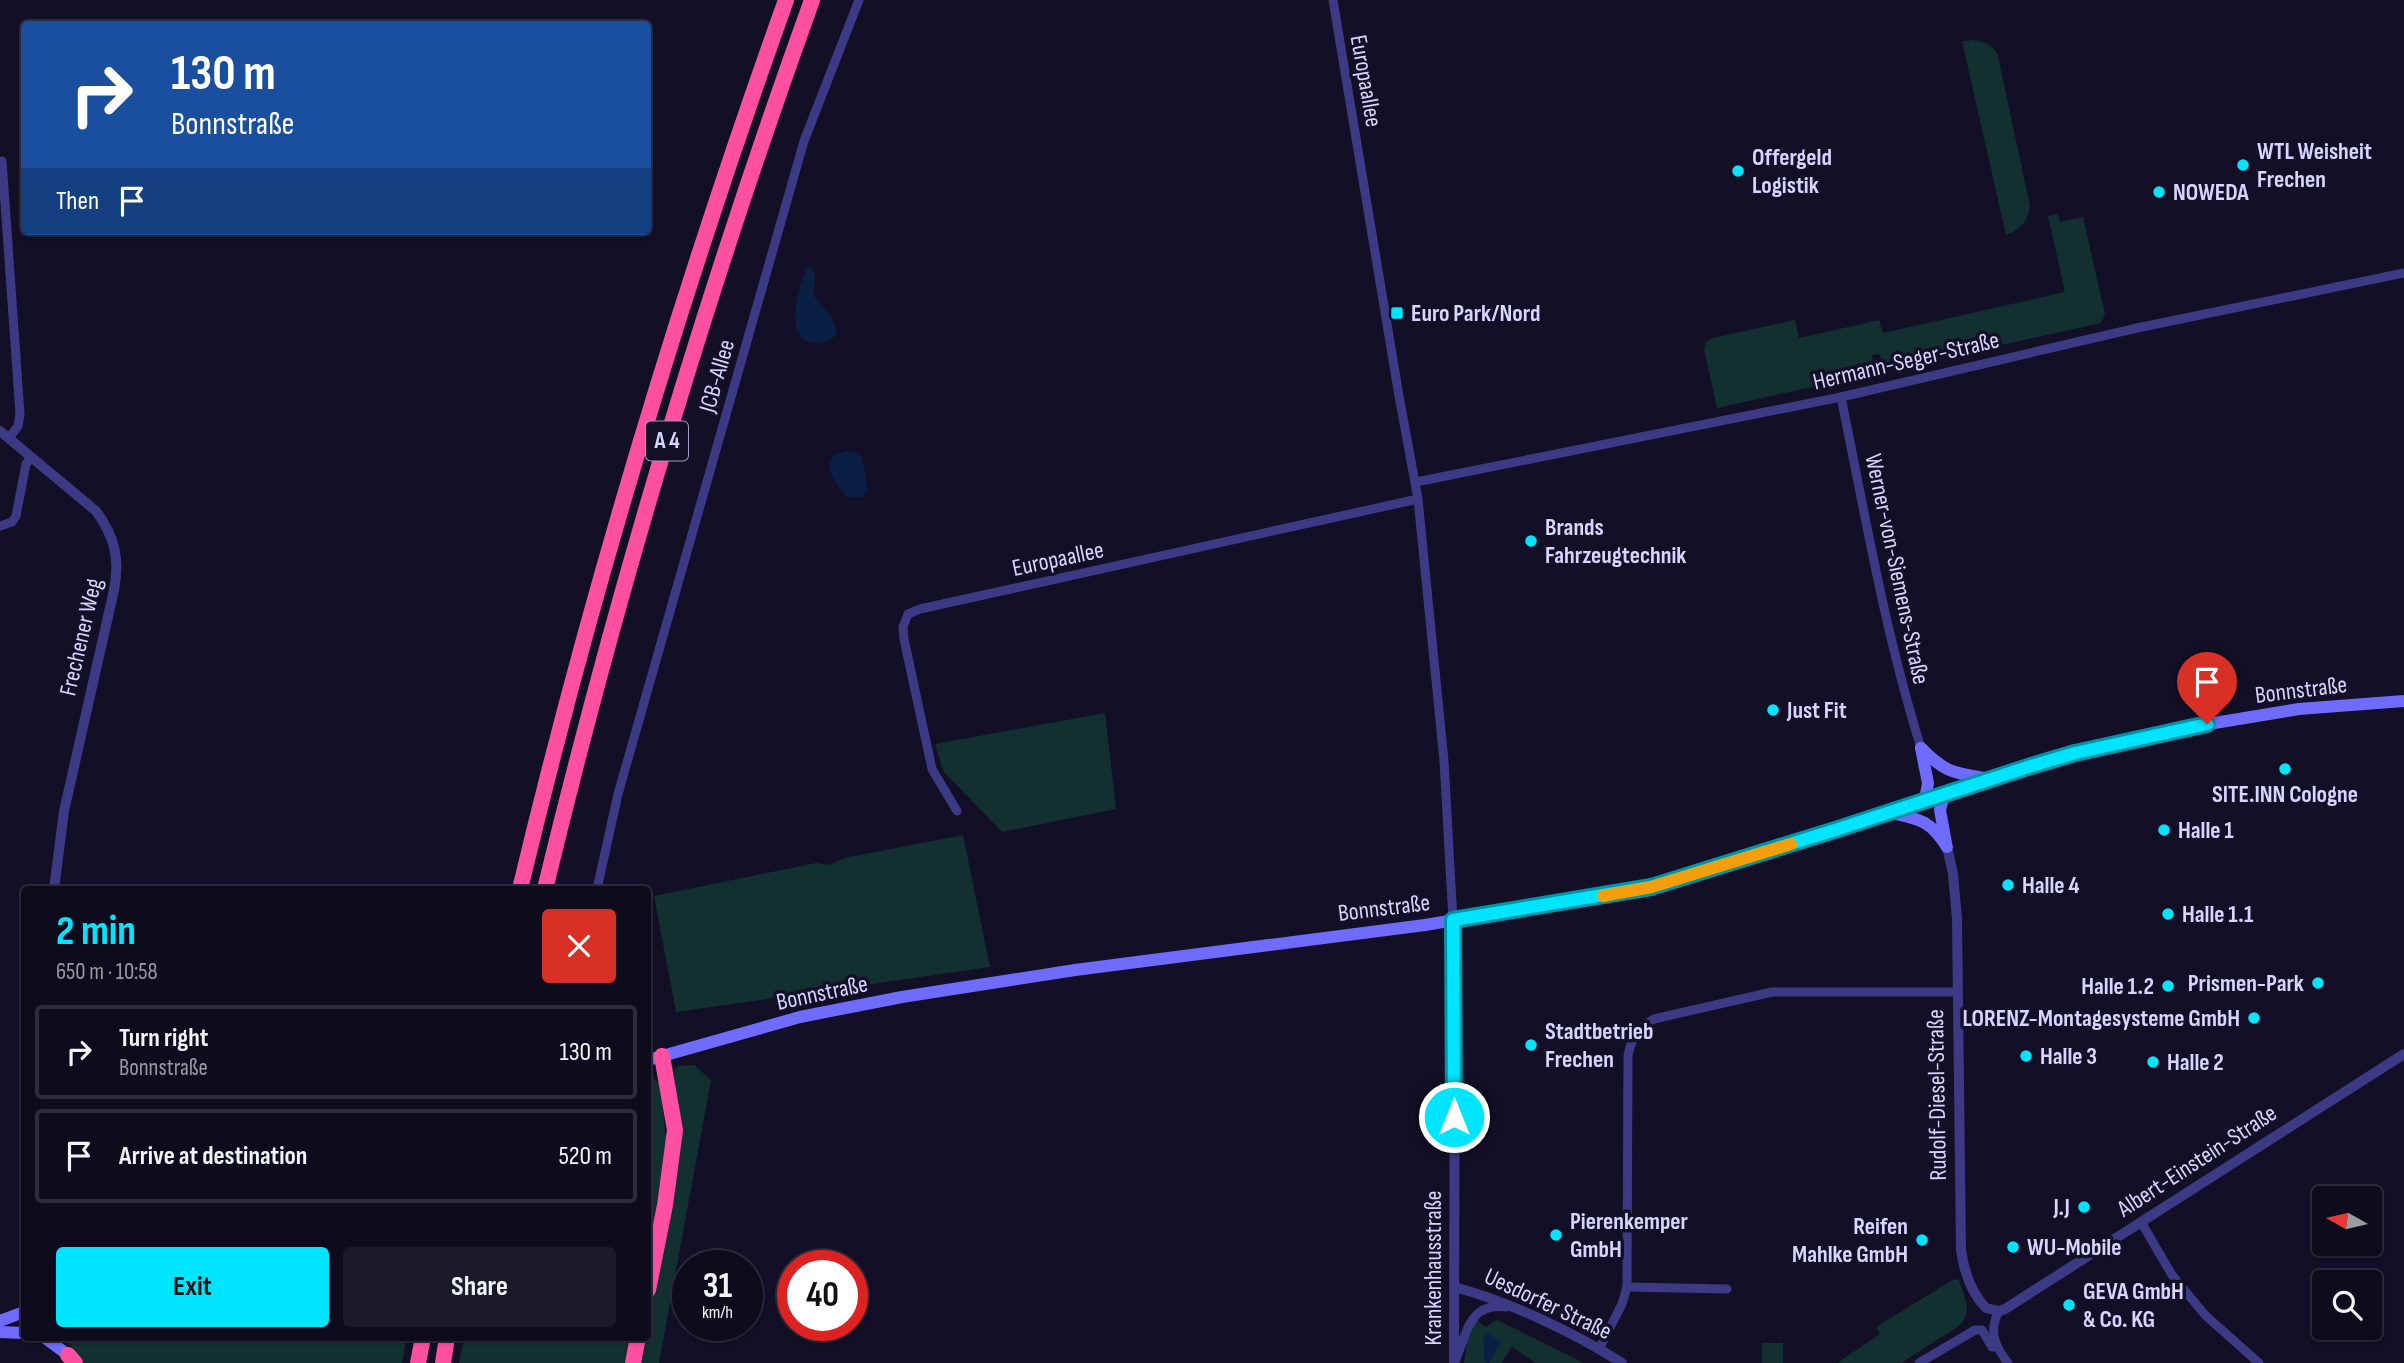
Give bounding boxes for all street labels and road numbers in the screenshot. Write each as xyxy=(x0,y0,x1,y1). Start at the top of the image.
street label: Europaallee xyxy=(1344,33,1388,129)
street label: Hermann-Seger-Straße xyxy=(1810,325,2002,397)
street label: JCB-Allee xyxy=(693,336,741,417)
road number: A 4 xyxy=(646,422,688,461)
street label: Werner-von-Siemens-Straße xyxy=(1858,451,1936,687)
street label: Europaallee xyxy=(1010,535,1106,583)
street label: Frechener Weg xyxy=(53,575,109,699)
street label: Bonnstraße xyxy=(2253,670,2349,710)
street label: Bonnstraße xyxy=(1336,888,1432,928)
street label: Bonnstraße xyxy=(774,969,870,1017)
street label: Rudolf-Diesel-Straße xyxy=(1921,1009,1953,1181)
street label: Albert-Einstein-Straße xyxy=(2111,1099,2282,1224)
street label: Krankenhausstraße xyxy=(1419,1191,1448,1345)
street label: Uesdorfer Straße xyxy=(1480,1262,1616,1346)

